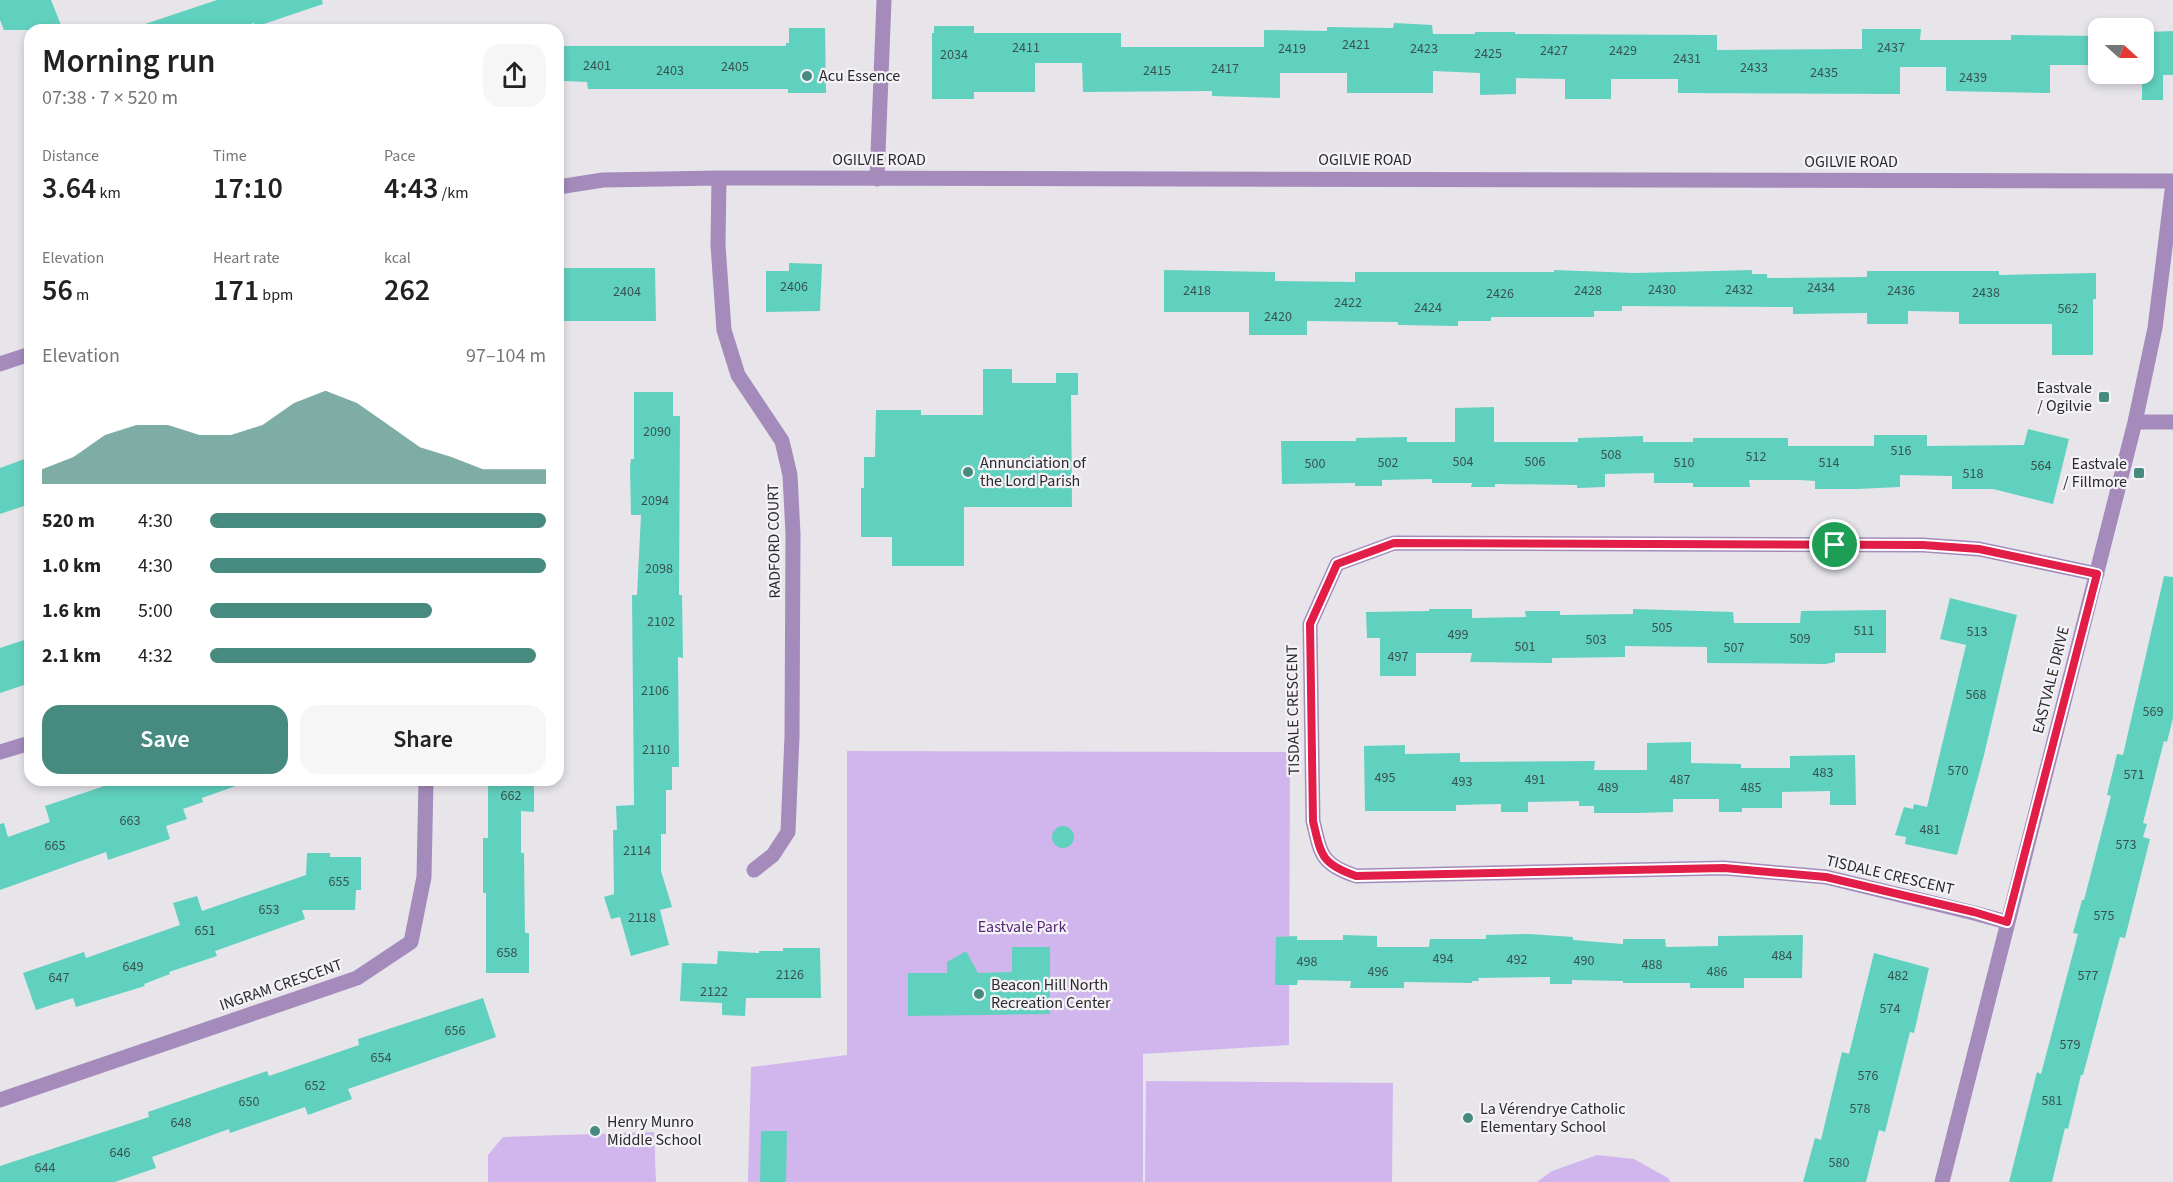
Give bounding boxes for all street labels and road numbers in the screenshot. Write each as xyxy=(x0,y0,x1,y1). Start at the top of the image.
street label: OGILVIE ROAD xyxy=(832,149,926,171)
street label: OGILVIE ROAD xyxy=(1318,149,1412,171)
street label: OGILVIE ROAD xyxy=(1804,151,1898,173)
street label: RADFORD COURT xyxy=(762,483,786,599)
street label: EASTVALE DRIVE xyxy=(2027,624,2075,736)
street label: TISDALE CRESCENT xyxy=(1281,644,1305,776)
street label: TISDALE CRESCENT xyxy=(1824,850,1957,901)
street label: INGRAM CRESCENT xyxy=(217,954,346,1016)

